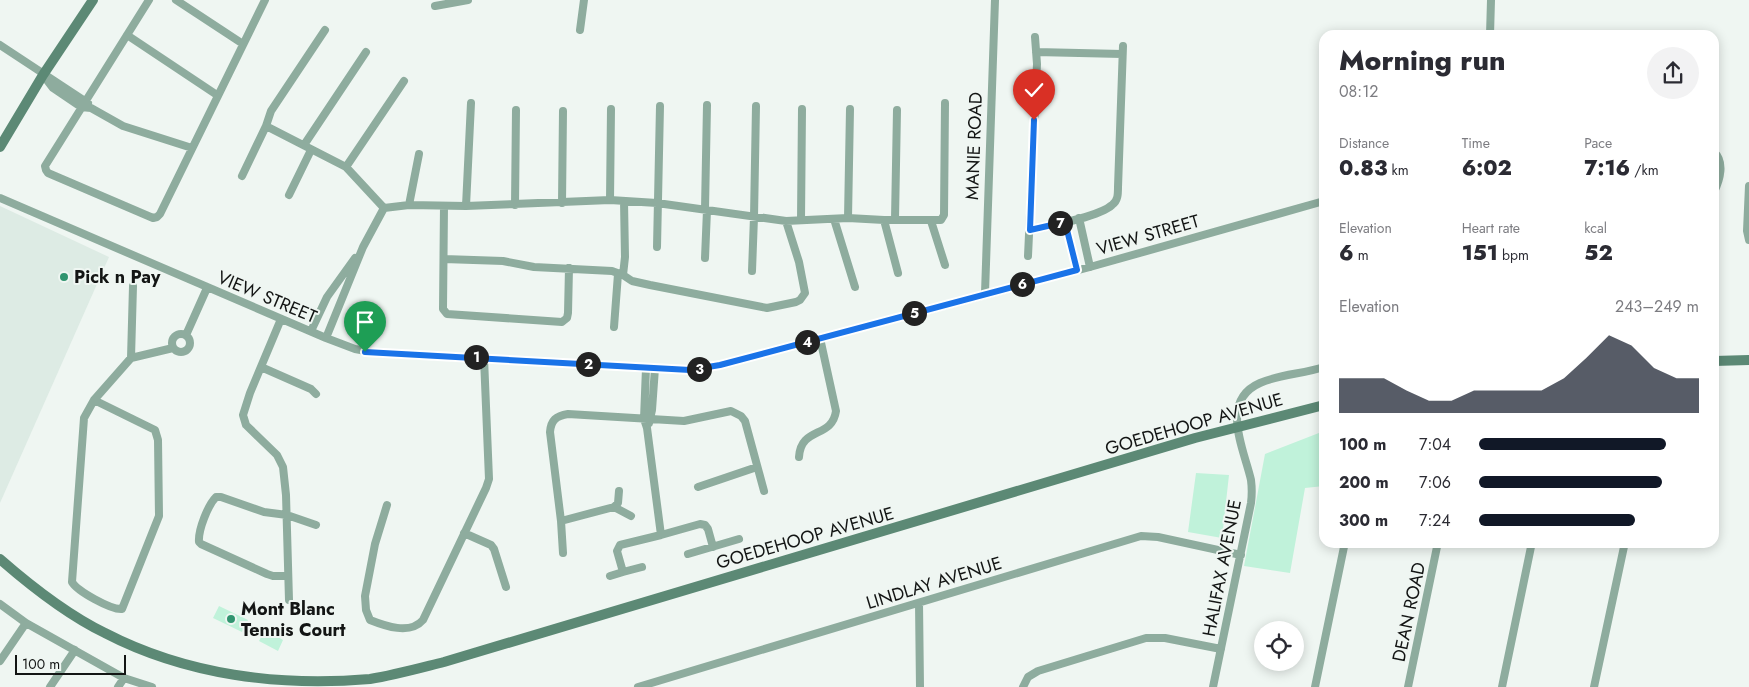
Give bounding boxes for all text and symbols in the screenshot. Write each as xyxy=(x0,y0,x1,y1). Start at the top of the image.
text: Morning run xyxy=(1339,40,1505,81)
button: share xyxy=(1647,47,1699,99)
pin xyxy=(1013,69,1055,120)
icon: check xyxy=(1020,76,1048,104)
text: 08:12 xyxy=(1339,80,1378,103)
street label: MANIE ROAD xyxy=(959,92,989,200)
text: Distance xyxy=(1339,133,1389,153)
text: Time xyxy=(1462,133,1490,153)
text: Pace xyxy=(1584,133,1612,153)
text: 0.83 xyxy=(1339,153,1387,183)
text: 6:02 xyxy=(1462,153,1512,183)
text: 7:16 xyxy=(1584,153,1630,183)
text: km xyxy=(1387,160,1409,180)
text: /km xyxy=(1630,160,1659,180)
street label: VIEW STREET xyxy=(1094,208,1203,262)
pin: 7 xyxy=(1048,210,1072,236)
text: 7 xyxy=(1056,213,1065,233)
text: Elevation xyxy=(1339,218,1392,238)
text: Heart rate xyxy=(1462,218,1520,238)
text: kcal xyxy=(1584,218,1607,238)
text: 6 xyxy=(1339,238,1354,268)
text: 151 xyxy=(1462,238,1498,268)
text: 52 xyxy=(1584,238,1613,268)
text: m xyxy=(1354,245,1369,265)
text: bpm xyxy=(1498,245,1529,265)
place label: Pick n Pay xyxy=(74,264,161,290)
street label: VIEW STREET xyxy=(213,264,321,330)
marker: Pick n Pay xyxy=(58,271,70,283)
pin: 6 xyxy=(1010,272,1034,296)
text: 6 xyxy=(1018,274,1027,294)
text: Elevation xyxy=(1339,295,1399,318)
text: 243–249 m xyxy=(1615,295,1699,318)
pin: 5 xyxy=(902,300,926,326)
pin xyxy=(344,301,386,352)
text: 5 xyxy=(910,303,919,323)
icon: arrive xyxy=(351,308,379,336)
pin: 4 xyxy=(794,330,820,354)
text: 4 xyxy=(803,332,812,352)
pin: 1 xyxy=(464,344,488,370)
text: 1 xyxy=(473,347,480,367)
pin: 2 xyxy=(576,352,600,376)
text: 2 xyxy=(584,354,593,374)
pin: 3 xyxy=(686,356,712,382)
text: 3 xyxy=(695,359,704,379)
street label: GOEDEHOOP AVENUE xyxy=(1102,386,1286,462)
text: 100 m xyxy=(1339,433,1386,456)
text: 7:04 xyxy=(1419,433,1451,456)
text: 200 m xyxy=(1339,471,1389,494)
text: 7:06 xyxy=(1419,471,1451,494)
street label: HALIFAX AVENUE xyxy=(1196,497,1248,639)
street label: GOEDEHOOP AVENUE xyxy=(713,500,897,576)
text: 300 m xyxy=(1339,509,1388,532)
text: 7:24 xyxy=(1419,509,1451,532)
street label: LINDLAY AVENUE xyxy=(863,550,1005,616)
street label: DEAN ROAD xyxy=(1386,560,1432,664)
place label: Mont Blanc Tennis Court xyxy=(241,596,346,643)
marker: Mont Blanc Tennis Court xyxy=(225,613,237,625)
map controls xyxy=(1254,621,1304,671)
button: locate xyxy=(1254,621,1304,671)
scale bar xyxy=(15,652,126,675)
text: 100 m xyxy=(22,654,60,674)

